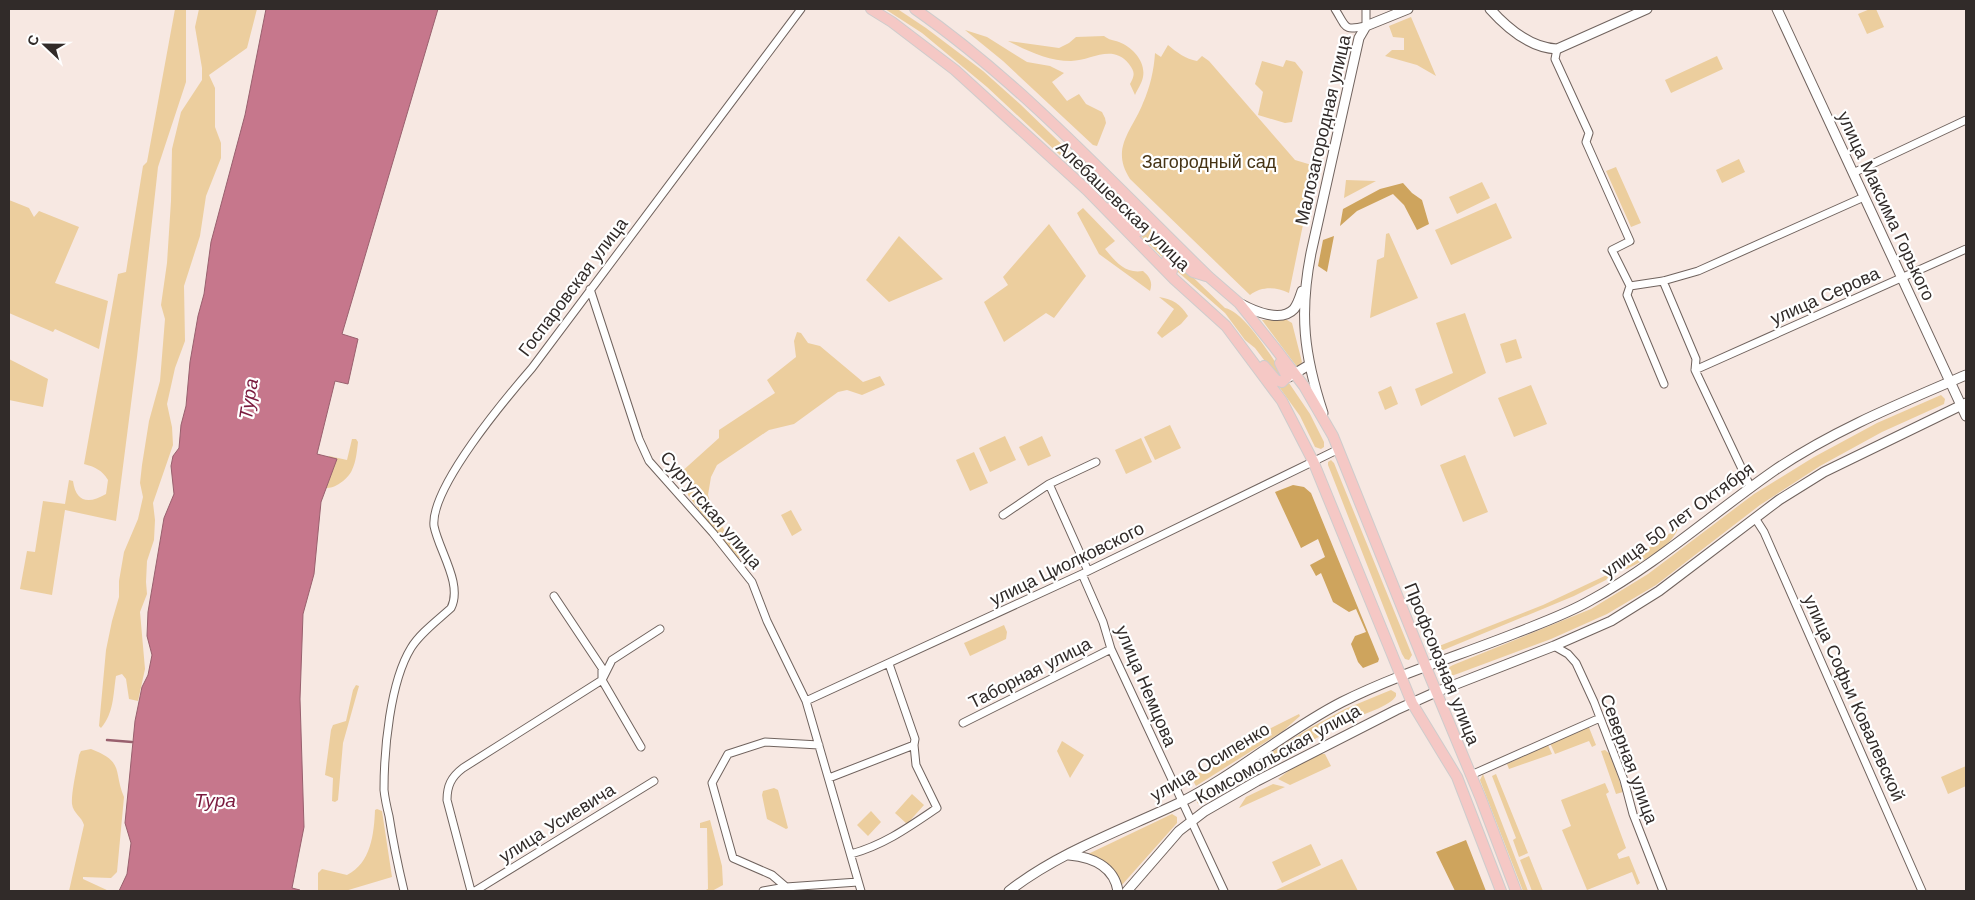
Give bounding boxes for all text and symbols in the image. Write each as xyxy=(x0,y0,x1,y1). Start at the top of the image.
north arrow xyxy=(20,20,70,70)
text: С xyxy=(24,32,42,48)
street label: Малозагородная улица xyxy=(1291,32,1355,227)
street label: улица Максима Горького xyxy=(1833,108,1939,304)
street label: Алебашевская улица xyxy=(1052,137,1195,276)
park label: Загородный сад xyxy=(1142,152,1277,172)
street label: Госпаровская улица xyxy=(514,213,632,360)
street label: улица Серова xyxy=(1768,263,1883,329)
water label: Тура xyxy=(235,377,262,421)
street label: Сургутская улица xyxy=(656,447,767,573)
street label: улица 50 лет Октября xyxy=(1598,458,1758,582)
street label: улица Циолковского xyxy=(987,518,1147,610)
street label: Профсоюзная улица xyxy=(1400,580,1484,749)
street label: улица Софьи Ковалевской xyxy=(1799,592,1909,804)
street label: улица Немцова xyxy=(1112,623,1181,750)
street label: Таборная улица xyxy=(965,633,1095,712)
street label: Северная улица xyxy=(1596,691,1662,828)
street label: Комсомольская улица xyxy=(1192,700,1365,808)
street label: улица Осипенко xyxy=(1147,719,1273,805)
street label: улица Усиевича xyxy=(495,779,619,867)
water label: Тура xyxy=(194,790,236,811)

